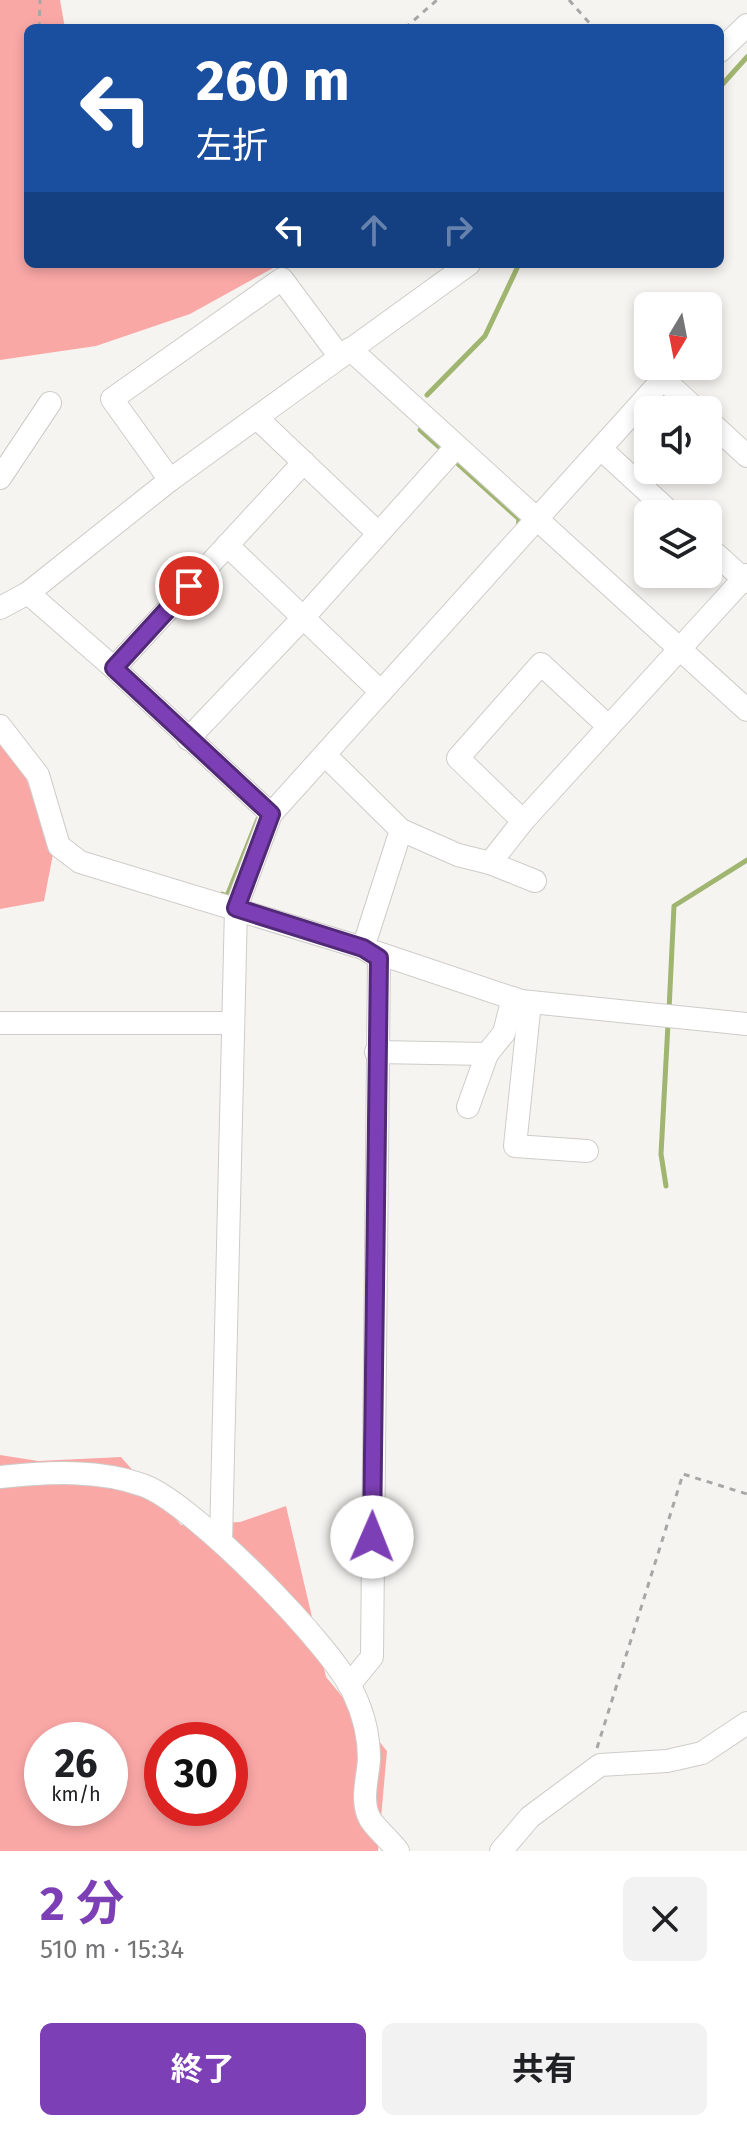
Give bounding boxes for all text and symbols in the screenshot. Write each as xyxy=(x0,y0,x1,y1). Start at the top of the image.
text: 260 m xyxy=(196,48,350,115)
icon: left xyxy=(64,56,168,160)
text: 左折 xyxy=(196,124,268,168)
icon: left xyxy=(268,208,312,252)
icon: ahead xyxy=(352,208,396,252)
icon: right xyxy=(436,208,480,252)
north arrow xyxy=(634,292,722,380)
map controls xyxy=(634,292,722,588)
button: sound xyxy=(634,396,722,484)
button: layers xyxy=(634,500,722,588)
pin xyxy=(155,552,223,620)
icon: arrive xyxy=(167,564,211,608)
position arrow xyxy=(330,1495,414,1579)
speed limit sign: 30 xyxy=(144,1722,248,1826)
text: 26 xyxy=(54,1740,98,1788)
text: km/h xyxy=(51,1782,101,1806)
text: 2 分 xyxy=(40,1875,124,1933)
button: close xyxy=(623,1877,707,1961)
text: 510 m · 15:34 xyxy=(40,1934,184,1965)
button: 終了 xyxy=(40,2023,366,2115)
button: 共有 xyxy=(382,2023,707,2115)

